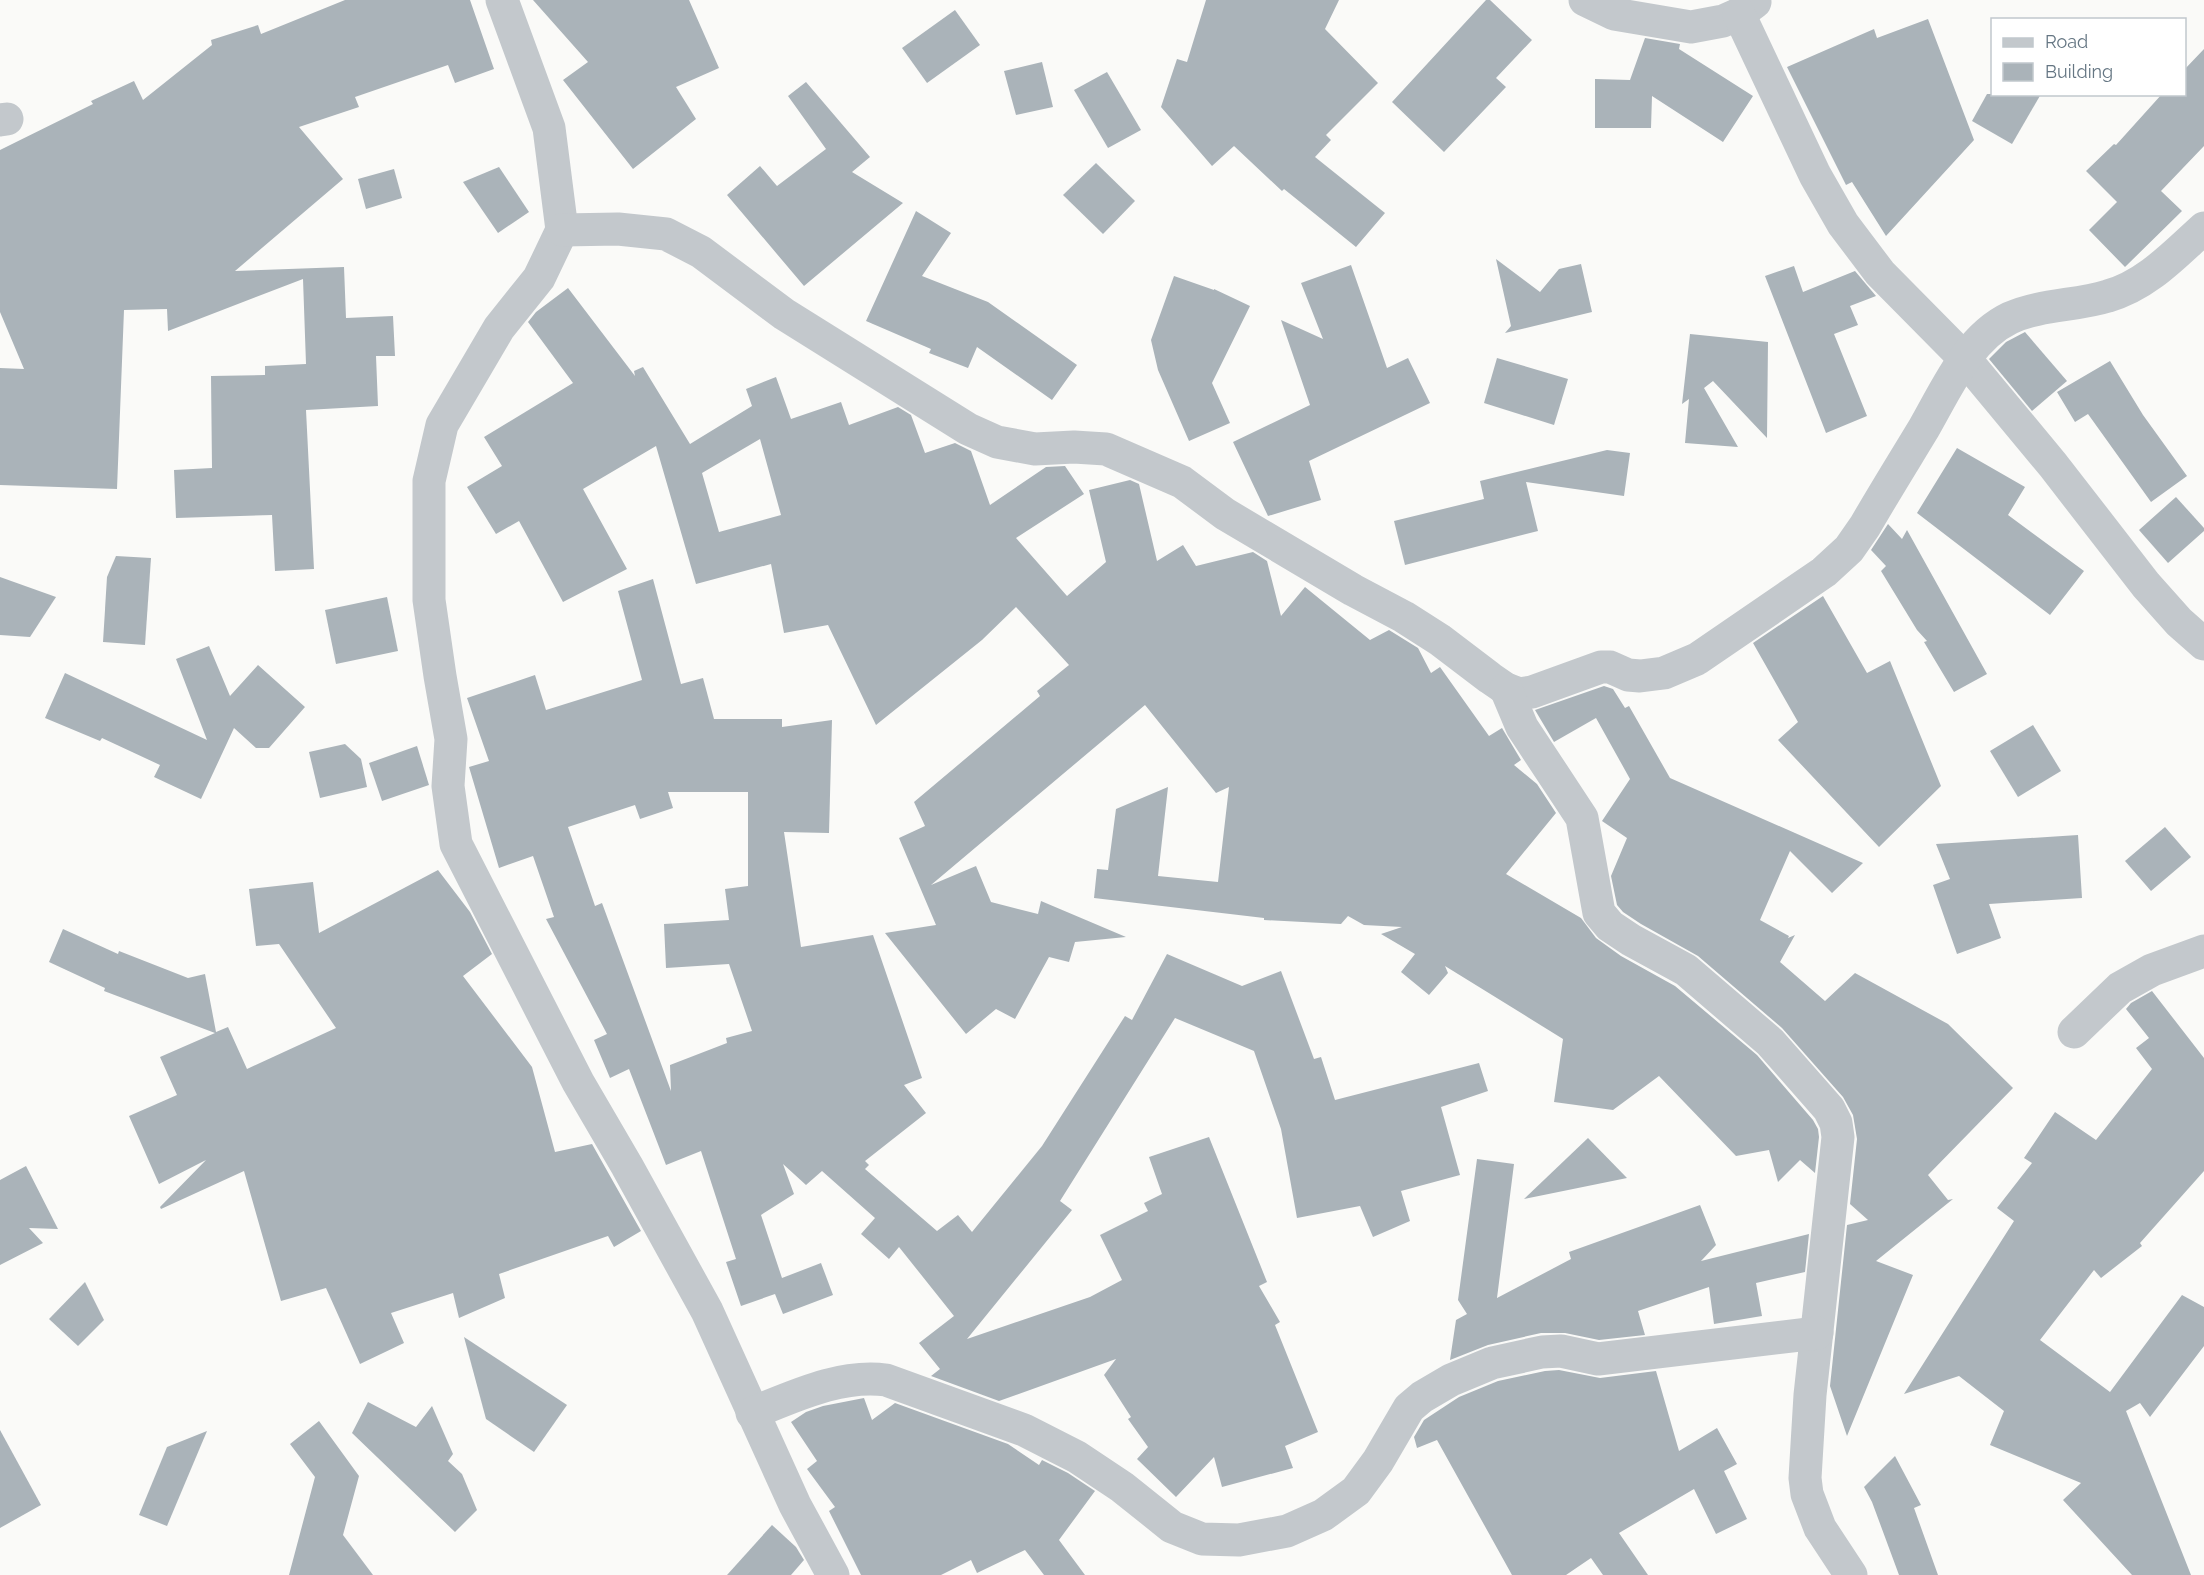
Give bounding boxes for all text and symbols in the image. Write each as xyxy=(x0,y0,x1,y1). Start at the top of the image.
legend xyxy=(1991,18,2186,96)
text: Road xyxy=(2045,31,2088,52)
text: Building xyxy=(2045,61,2113,82)

